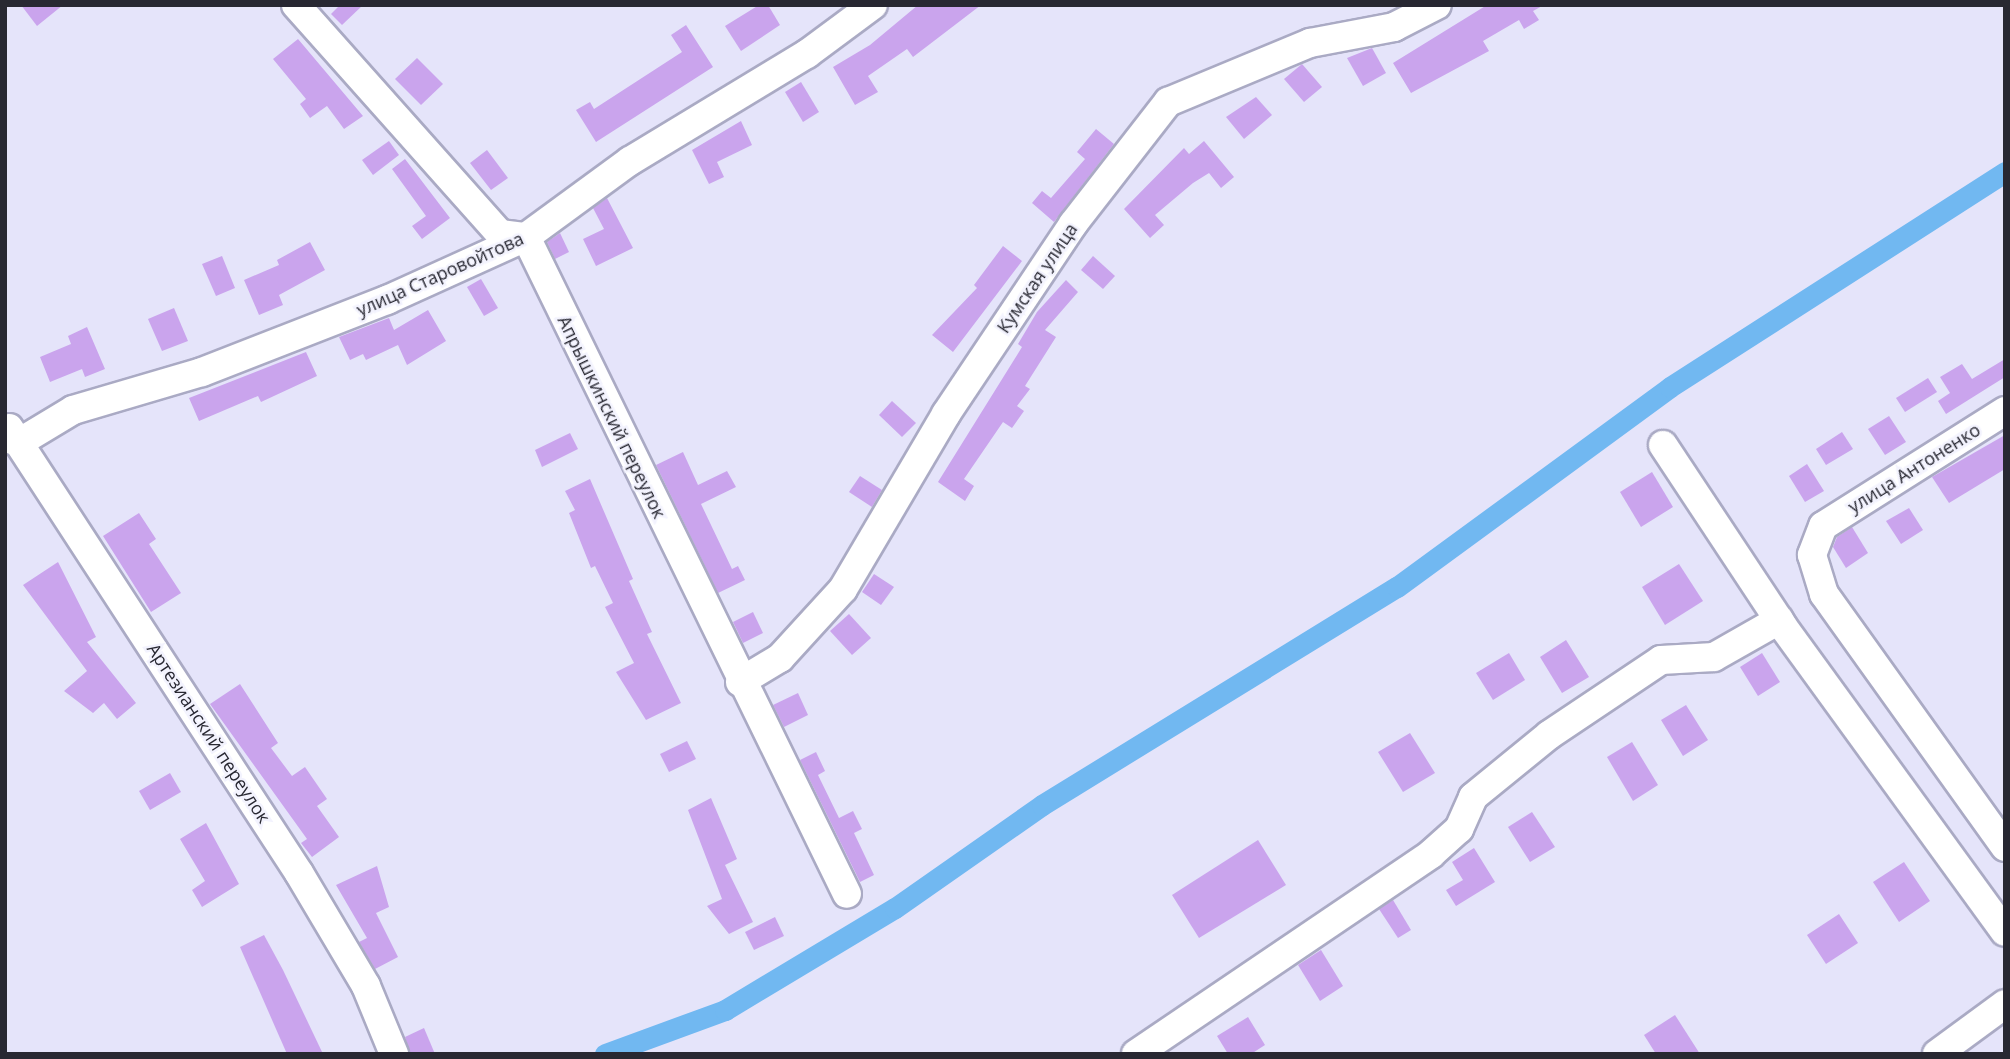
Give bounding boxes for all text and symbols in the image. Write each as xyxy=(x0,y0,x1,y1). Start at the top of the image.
street label: Кумская улица xyxy=(992,219,1082,337)
street label: улица Старовойтова xyxy=(353,227,527,321)
street label: Апрышкинский переулок xyxy=(553,312,671,522)
street label: улица Антоненко xyxy=(1844,419,1984,517)
street label: Артезианский переулок xyxy=(143,639,275,827)

